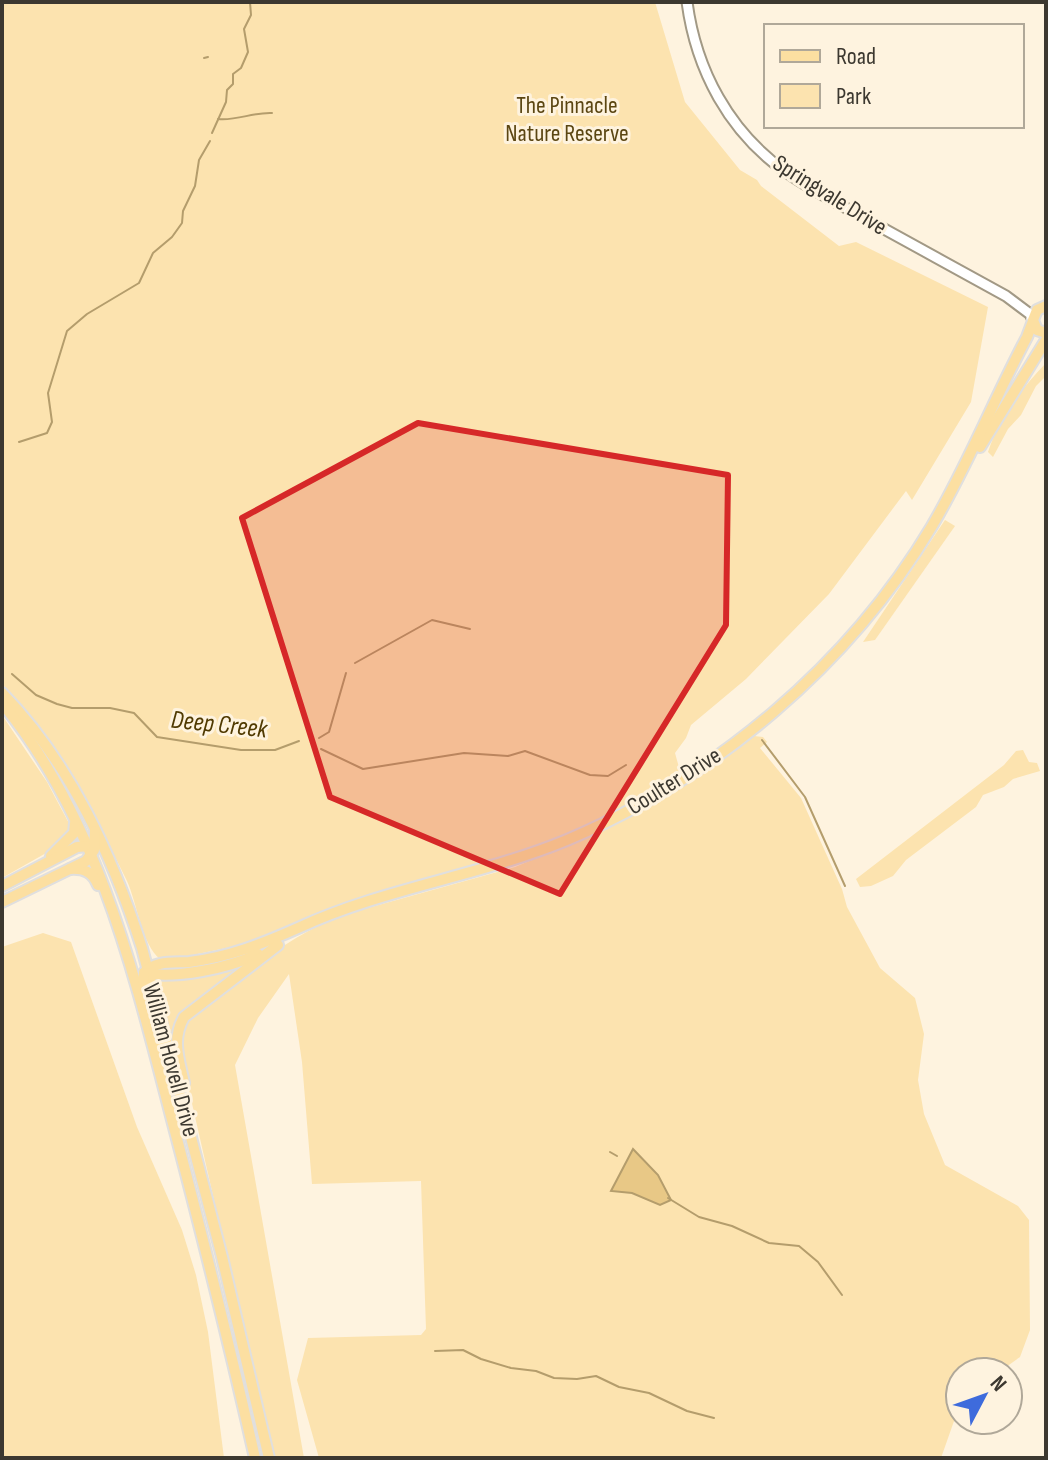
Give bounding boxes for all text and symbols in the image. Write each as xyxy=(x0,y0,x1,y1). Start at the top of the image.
legend xyxy=(764,24,1024,128)
text: Road xyxy=(836,42,876,71)
text: Park xyxy=(836,82,871,111)
park label: The Pinnacle Nature Reserve xyxy=(505,91,629,148)
street label: Springvale Drive xyxy=(768,149,892,241)
water label: Deep Creek xyxy=(169,705,270,746)
street label: Coulter Drive xyxy=(622,741,726,821)
street label: William Hovell Drive xyxy=(137,980,205,1140)
north arrow xyxy=(944,1356,1024,1436)
text: N xyxy=(984,1371,1012,1397)

